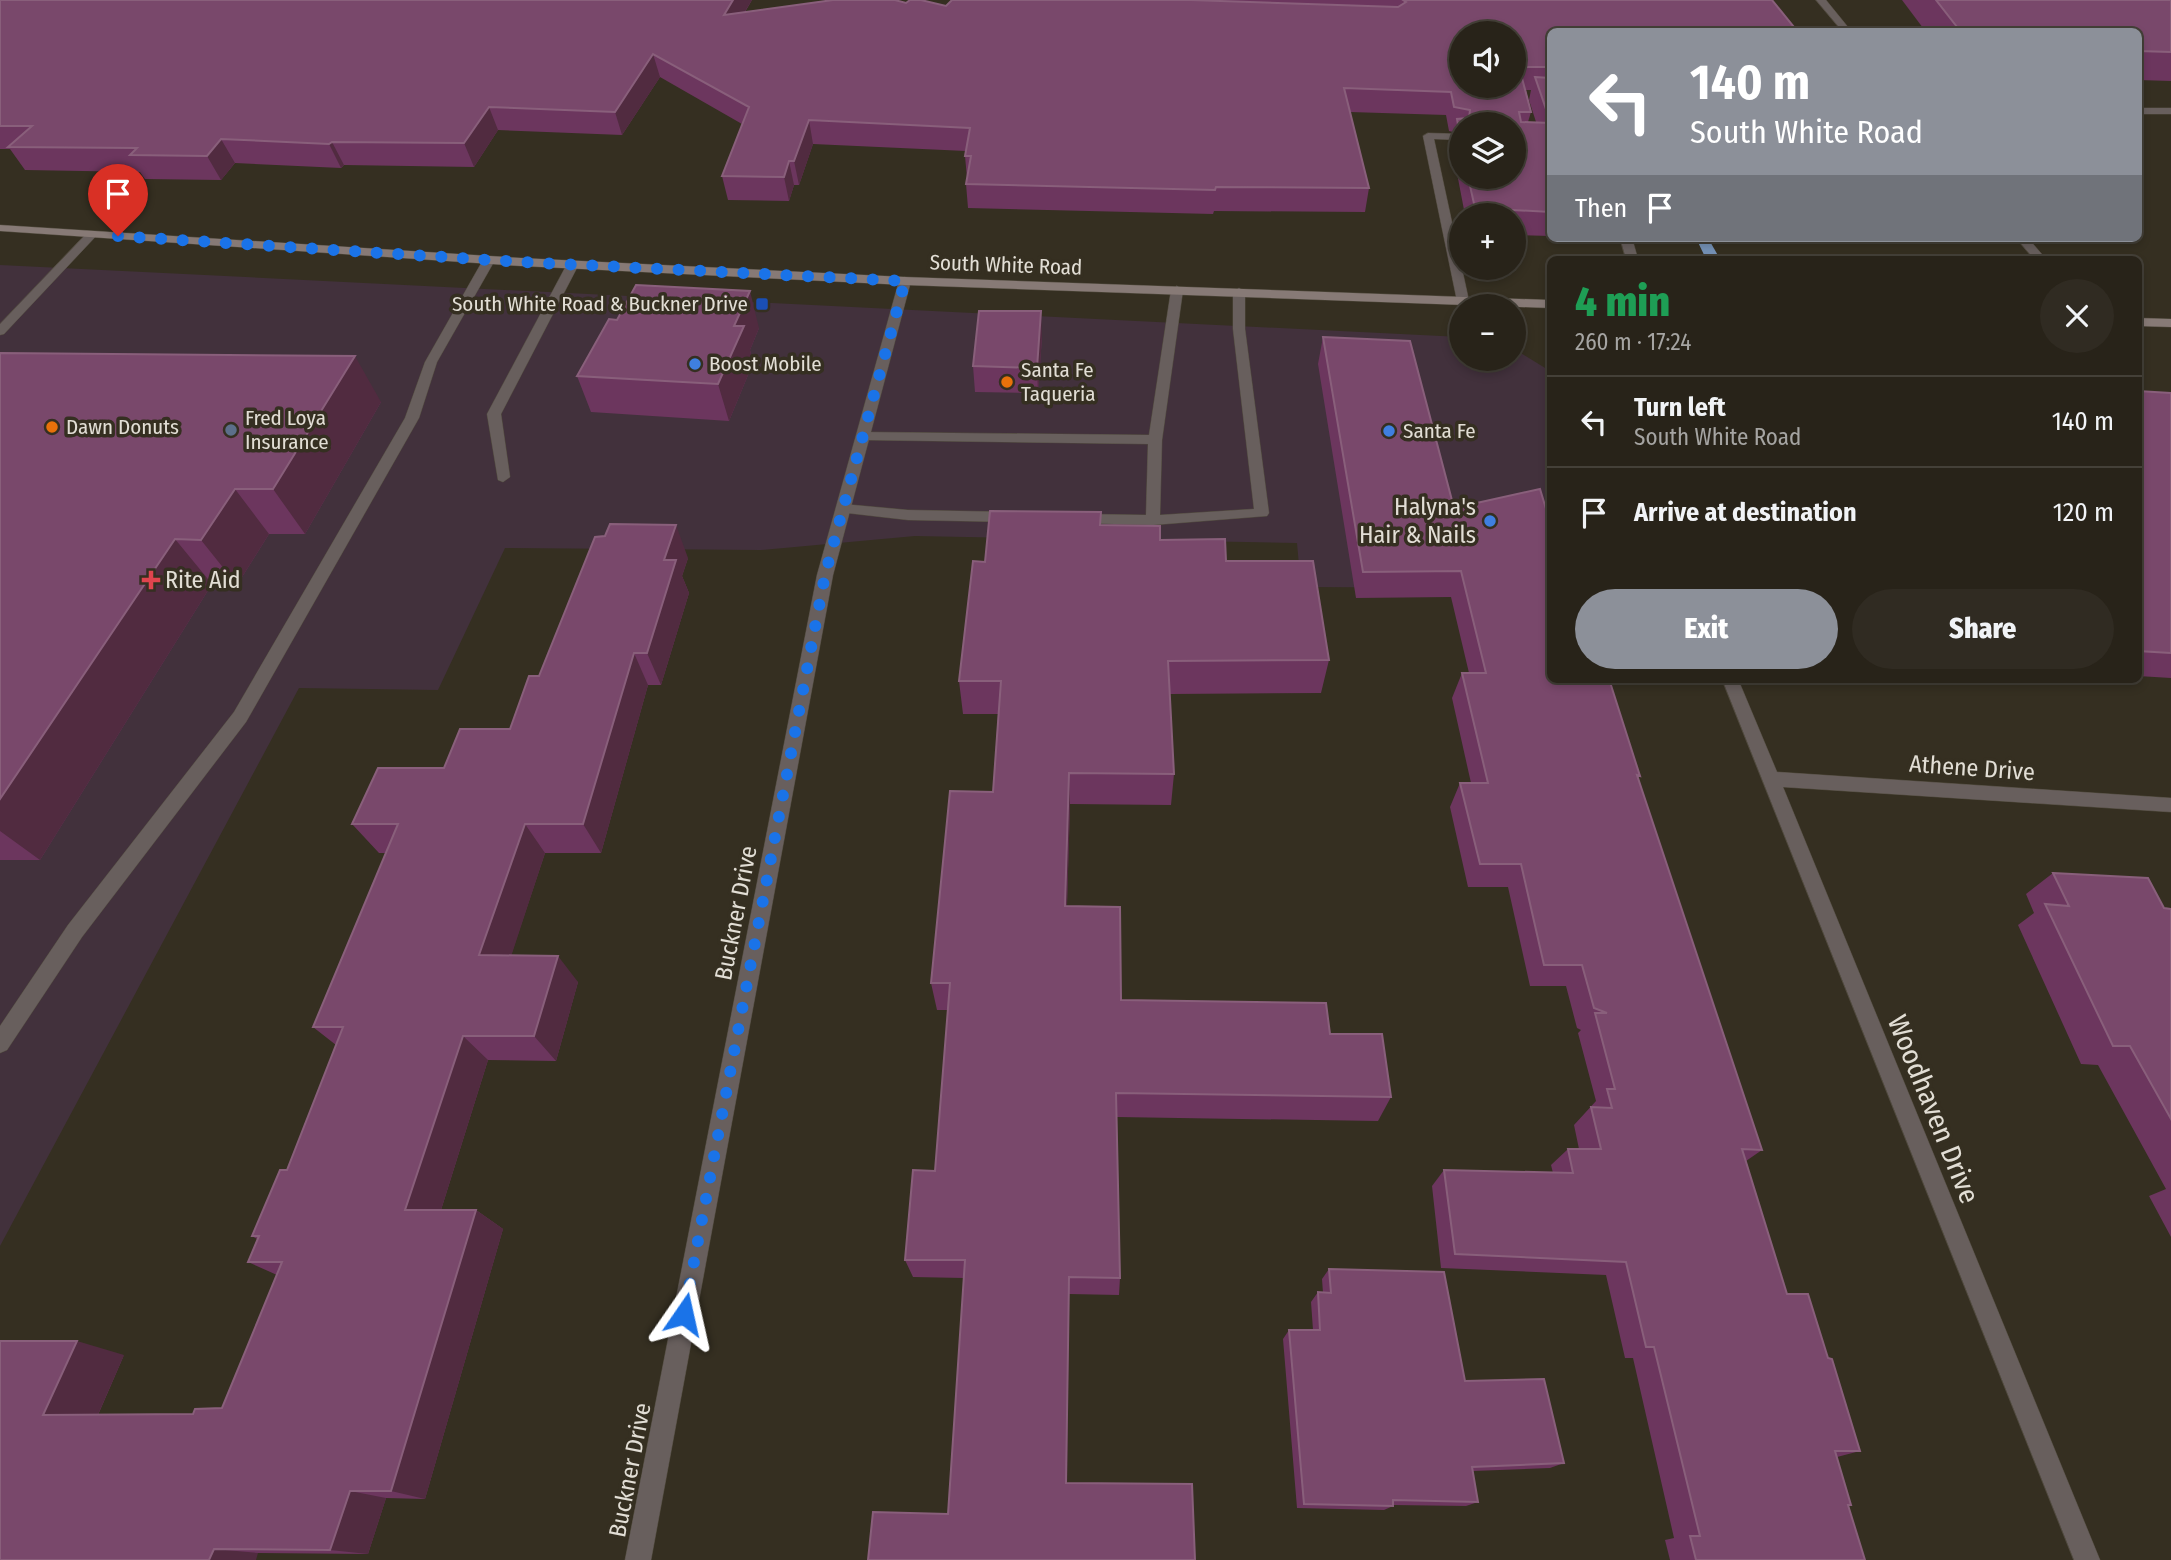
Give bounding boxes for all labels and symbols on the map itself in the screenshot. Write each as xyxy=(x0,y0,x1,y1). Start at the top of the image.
pin xyxy=(88,164,148,236)
street label: South White Road xyxy=(929,249,1083,281)
place label: South White Road & Buckner Drive xyxy=(452,291,748,317)
marker: South White Road & Buckner Drive xyxy=(754,296,770,312)
place label: Boost Mobile xyxy=(709,351,822,377)
marker: Boost Mobile xyxy=(687,356,703,372)
place label: Santa Fe Taqueria xyxy=(1021,357,1096,407)
marker: Santa Fe Taqueria xyxy=(999,374,1015,390)
place label: Fred Loya Insurance xyxy=(245,405,329,455)
place label: Dawn Donuts xyxy=(66,414,179,440)
place label: Santa Fe xyxy=(1403,418,1476,444)
marker: Dawn Donuts xyxy=(44,419,60,435)
marker: Fred Loya Insurance xyxy=(223,422,239,438)
marker: Santa Fe xyxy=(1381,423,1397,439)
place label: Halyna's Hair & Nails xyxy=(1359,493,1476,549)
marker: Halyna's Hair & Nails xyxy=(1482,513,1498,529)
place label: Rite Aid xyxy=(165,566,241,594)
marker: Rite Aid xyxy=(143,572,159,588)
street label: Athene Drive xyxy=(1908,750,2036,786)
street label: Buckner Drive xyxy=(709,843,763,983)
street label: Woodhaven Drive xyxy=(1881,1010,1986,1208)
position arrow xyxy=(647,1277,721,1351)
street label: Buckner Drive xyxy=(603,1400,657,1540)

